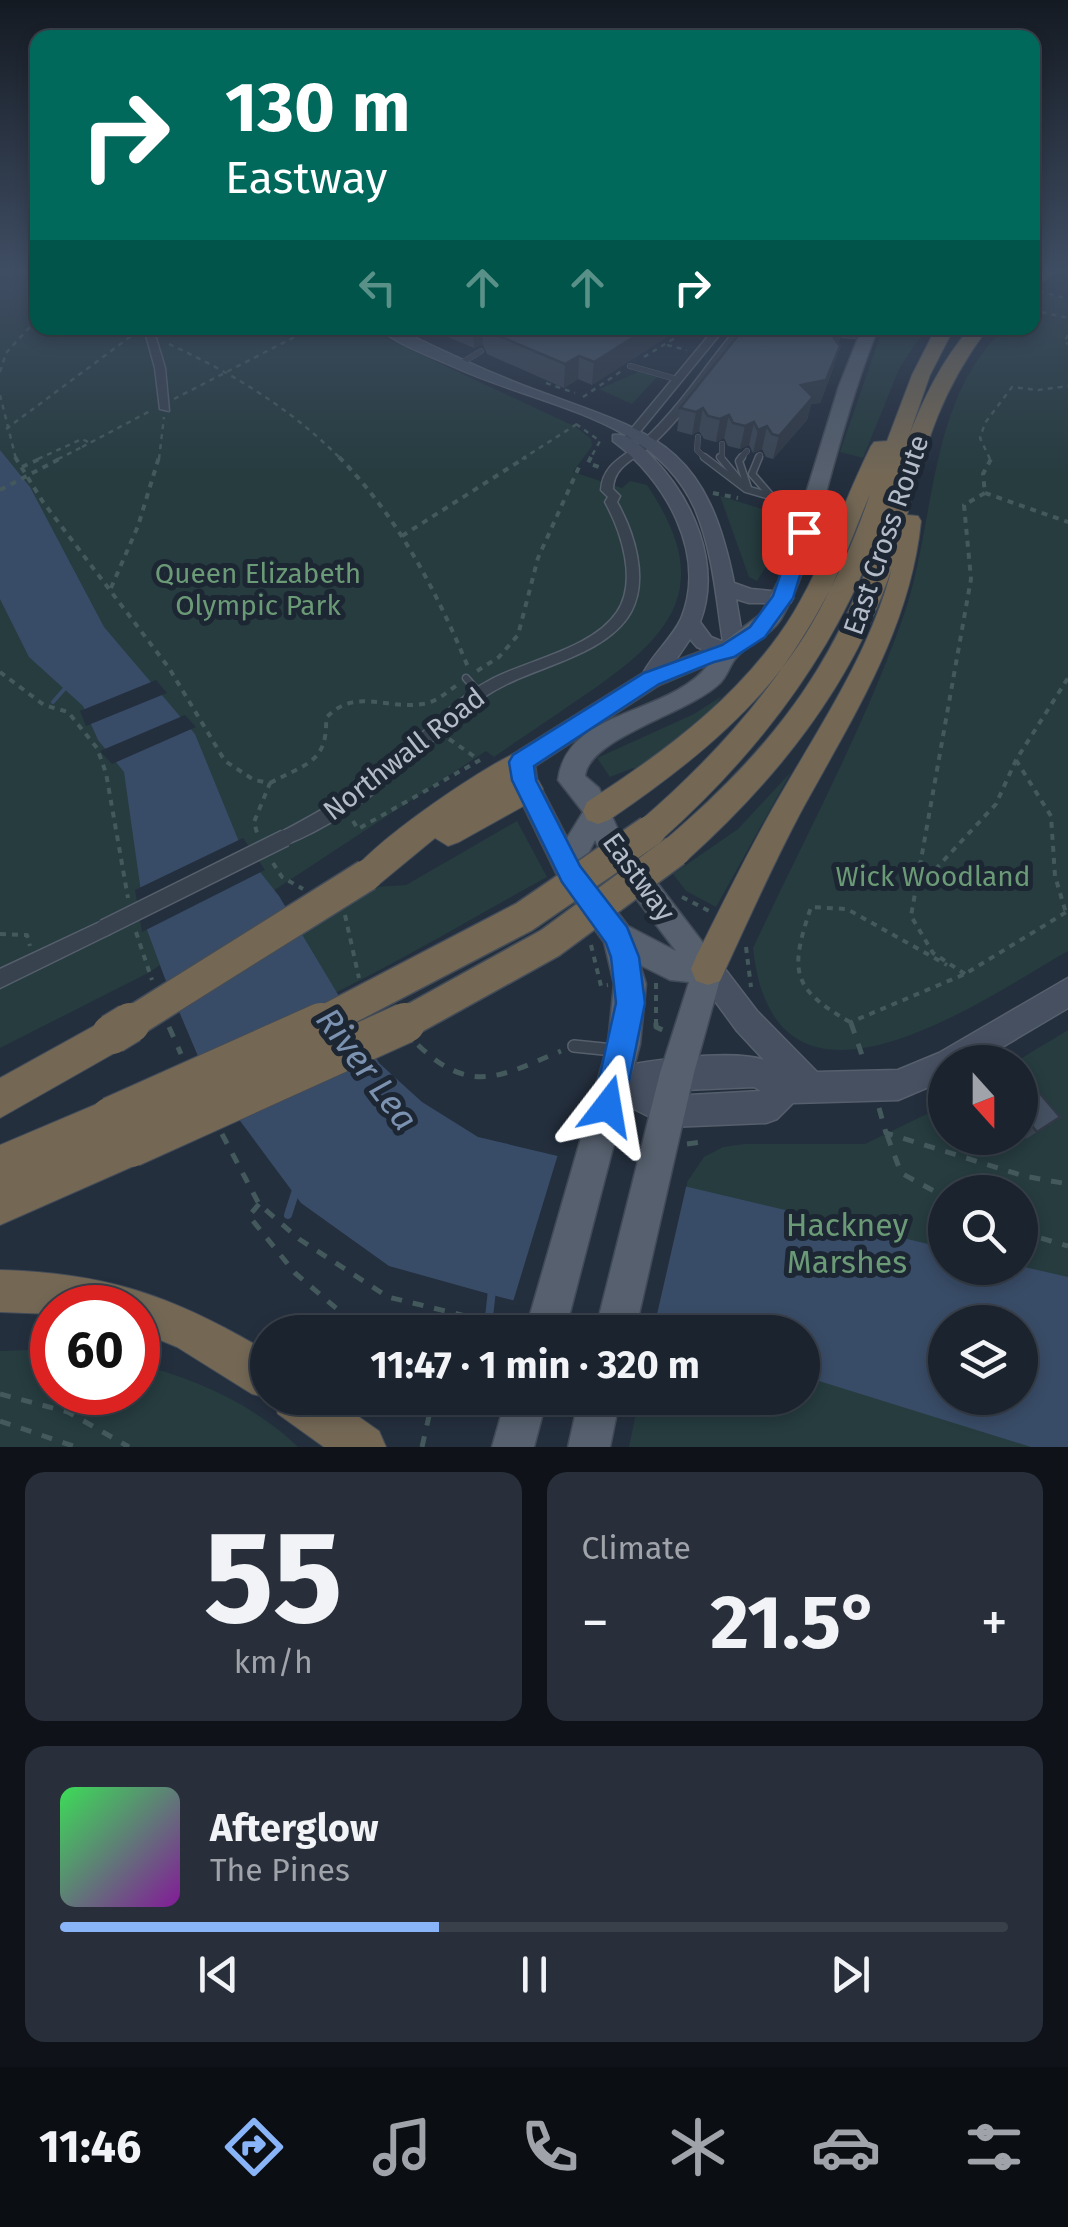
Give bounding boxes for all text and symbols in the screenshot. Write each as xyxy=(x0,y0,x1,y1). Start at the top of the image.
text: 130 m xyxy=(225,66,411,150)
icon: right xyxy=(60,70,190,200)
text: Eastway xyxy=(225,151,388,205)
icon: left xyxy=(350,260,405,315)
icon: ahead xyxy=(455,260,510,315)
icon: ahead xyxy=(560,260,615,315)
icon: right xyxy=(665,260,720,315)
street label: East Cross Route xyxy=(836,431,936,639)
pin xyxy=(762,490,847,575)
icon: arrive xyxy=(777,505,832,560)
park label: Queen Elizabeth Olympic Park xyxy=(155,557,361,622)
street label: Northwall Road xyxy=(317,681,491,827)
street label: Eastway xyxy=(596,826,682,928)
park label: Wick Woodland xyxy=(836,860,1030,893)
water label: River Lea xyxy=(307,1000,427,1138)
north arrow xyxy=(928,1045,1038,1155)
map controls xyxy=(928,1045,1038,1415)
position arrow xyxy=(556,1054,660,1158)
button: search xyxy=(928,1175,1038,1285)
park label: Hackney Marshes xyxy=(786,1206,909,1281)
speed limit sign: 60 xyxy=(30,1285,160,1415)
button: layers xyxy=(928,1305,1038,1415)
text: 11:47 · 1 min · 320 m xyxy=(370,1342,700,1388)
text: 55 xyxy=(204,1500,343,1656)
text: Climate xyxy=(582,1529,691,1567)
text: 21.5° xyxy=(710,1578,879,1668)
text: − xyxy=(582,1590,609,1656)
text: + xyxy=(981,1590,1008,1656)
text: km/h xyxy=(234,1643,313,1681)
text: Afterglow xyxy=(210,1805,378,1851)
text: The Pines xyxy=(210,1851,350,1889)
icon: previous xyxy=(191,1947,246,2002)
icon: pause xyxy=(507,1947,562,2002)
icon: next xyxy=(823,1947,878,2002)
icon: directions xyxy=(219,2112,289,2182)
icon: music xyxy=(367,2112,437,2182)
icon: phone xyxy=(515,2112,585,2182)
icon: climate xyxy=(663,2112,733,2182)
icon: car xyxy=(811,2112,881,2182)
icon: filters xyxy=(959,2112,1029,2182)
text: 11:46 xyxy=(39,2120,141,2174)

